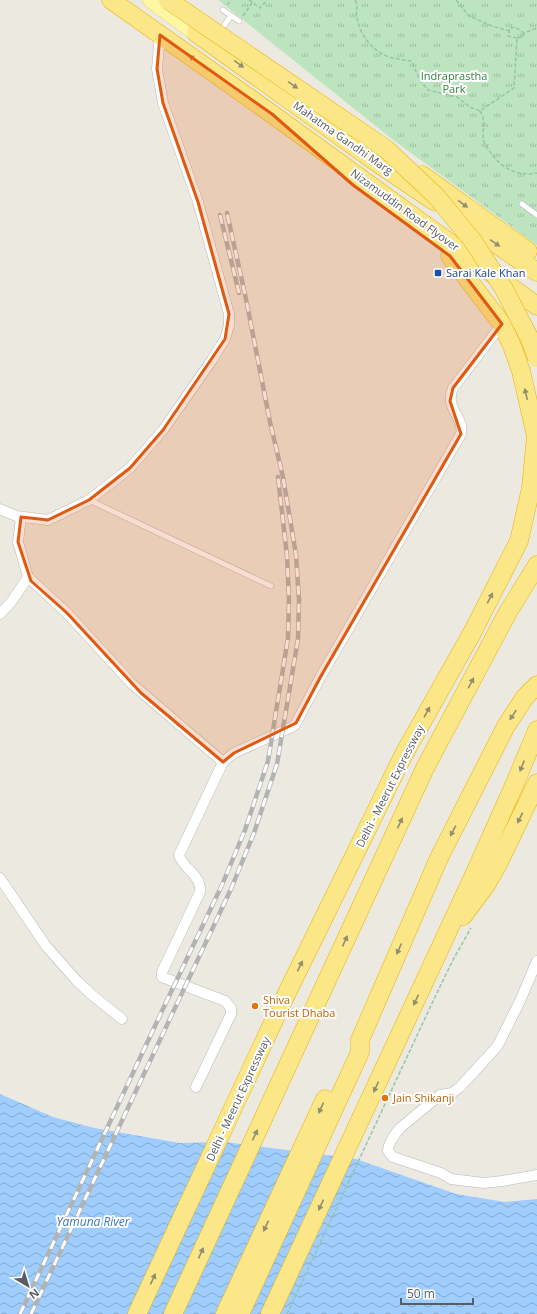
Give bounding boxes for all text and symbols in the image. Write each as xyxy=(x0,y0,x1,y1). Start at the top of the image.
one-way arrow xyxy=(189,55,199,63)
one-way arrow xyxy=(234,59,245,68)
park label: Indraprastha Park xyxy=(421,68,487,96)
one-way arrow xyxy=(287,81,298,89)
street label: Mahatma Gandhi Marg xyxy=(290,97,396,178)
street label: Nizamuddin Road Flyover xyxy=(348,165,463,254)
one-way arrow xyxy=(457,200,468,208)
one-way arrow xyxy=(489,239,500,247)
place label: Sarai Kale Khan xyxy=(446,265,525,280)
marker: Sarai Kale Khan xyxy=(433,268,443,278)
one-way arrow xyxy=(523,388,529,400)
one-way arrow xyxy=(486,592,493,604)
one-way arrow xyxy=(468,677,474,688)
one-way arrow xyxy=(424,706,431,718)
one-way arrow xyxy=(509,710,517,720)
street label: Delhi - Meerut Expressway xyxy=(352,721,427,850)
one-way arrow xyxy=(519,761,525,773)
one-way arrow xyxy=(517,812,523,824)
one-way arrow xyxy=(397,818,403,829)
one-way arrow xyxy=(450,825,456,836)
one-way arrow xyxy=(342,936,348,947)
one-way arrow xyxy=(396,943,403,955)
one-way arrow xyxy=(297,960,303,972)
place label: Shiva Tourist Dhaba xyxy=(263,992,335,1020)
one-way arrow xyxy=(413,994,419,1005)
marker: Shiva Tourist Dhaba xyxy=(250,1001,260,1011)
street label: Delhi - Meerut Expressway xyxy=(202,1034,273,1164)
one-way arrow xyxy=(373,1081,379,1093)
place label: Jain Shikanji xyxy=(392,1090,454,1105)
marker: Jain Shikanji xyxy=(380,1093,390,1103)
one-way arrow xyxy=(318,1102,324,1113)
one-way arrow xyxy=(252,1130,258,1141)
one-way arrow xyxy=(318,1199,324,1211)
water label: Yamuna River xyxy=(56,1213,131,1230)
one-way arrow xyxy=(263,1220,269,1231)
one-way arrow xyxy=(198,1248,204,1259)
north arrow xyxy=(8,1266,48,1306)
one-way arrow xyxy=(150,1273,156,1284)
scale bar xyxy=(401,1280,473,1306)
text: 50 m xyxy=(407,1285,435,1302)
text: N xyxy=(26,1286,43,1303)

